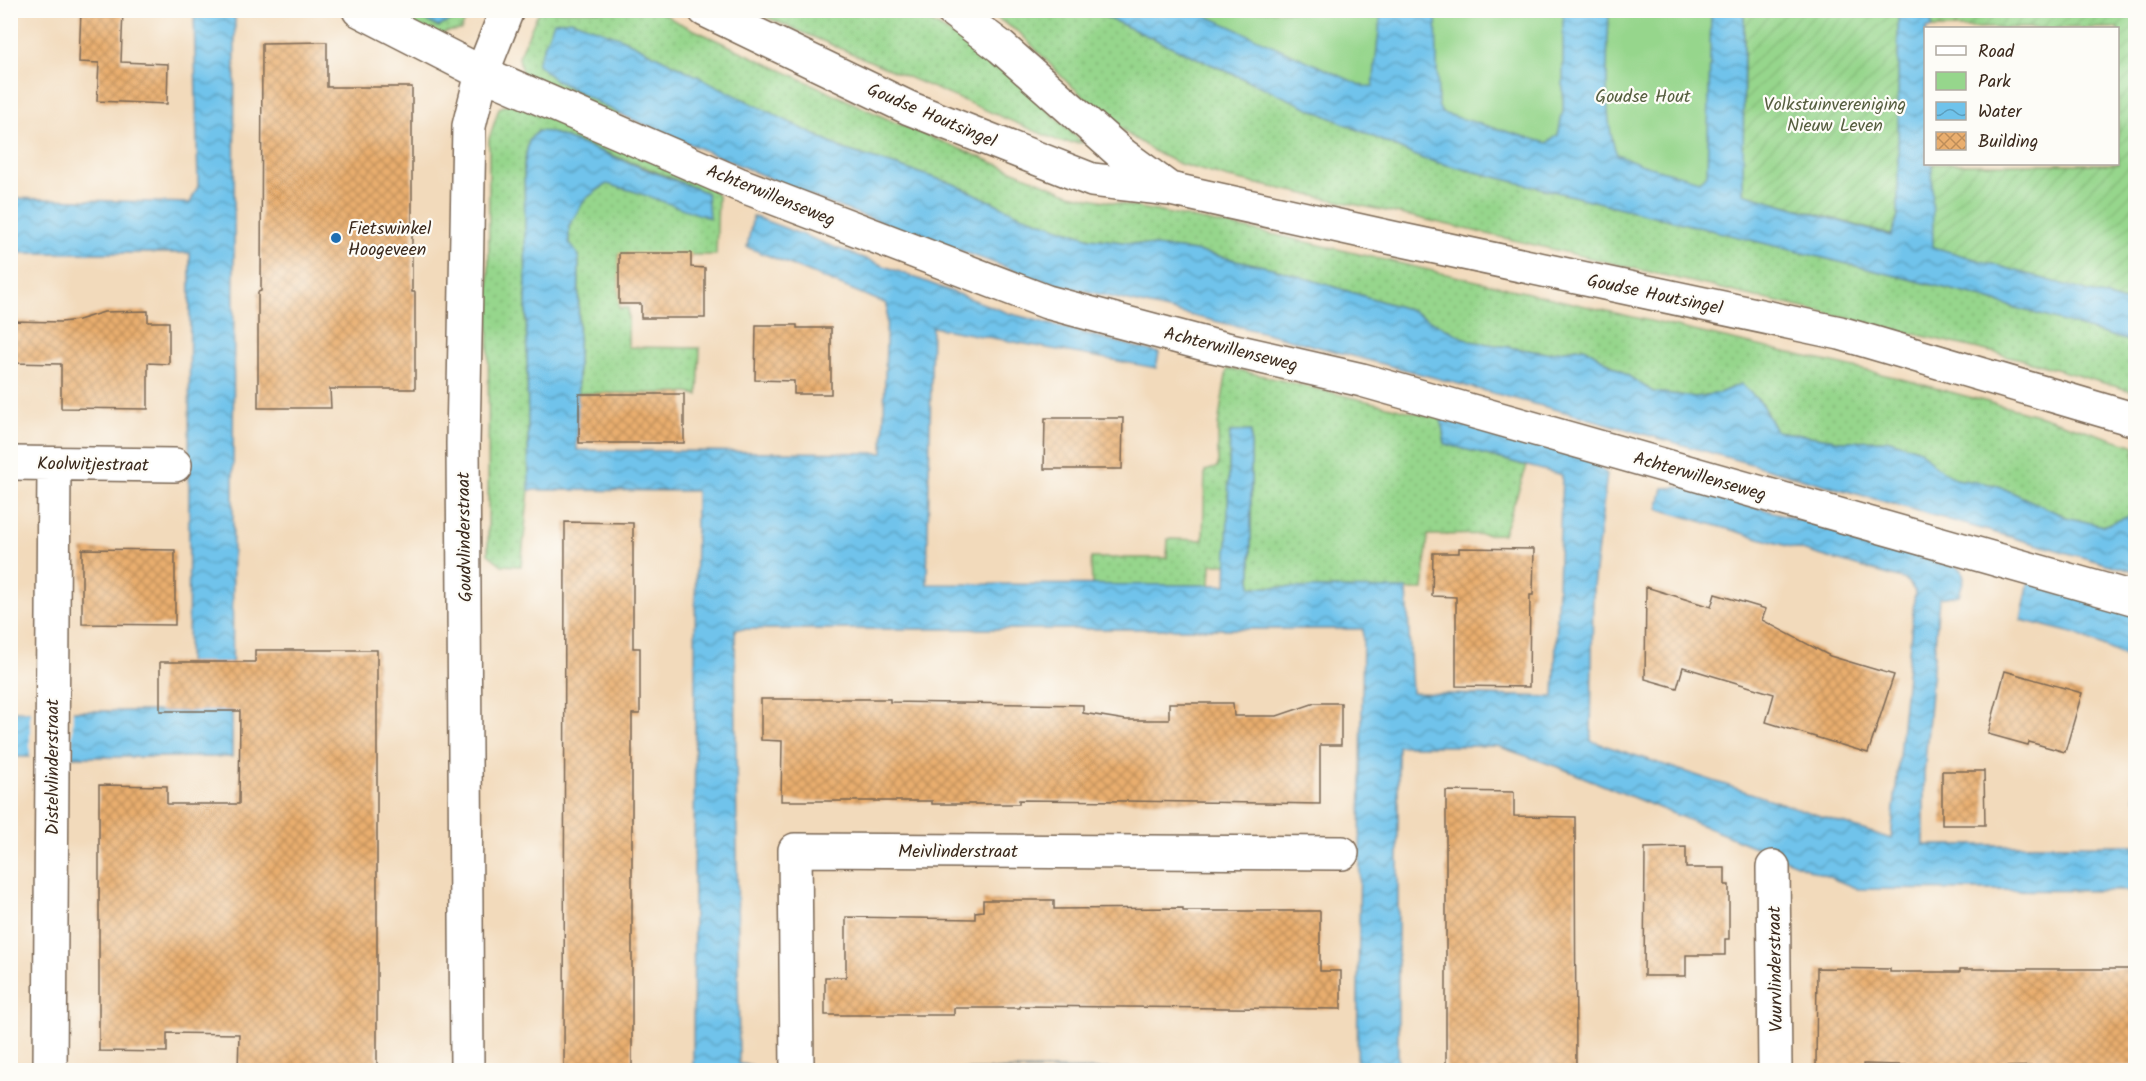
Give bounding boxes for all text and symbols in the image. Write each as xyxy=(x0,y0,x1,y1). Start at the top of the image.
legend xyxy=(1924,27,2119,165)
text: Road xyxy=(1978,38,2015,67)
text: Park xyxy=(1978,68,2011,97)
street label: Goudse Houtsingel xyxy=(862,76,1001,157)
park label: Goudse Hout xyxy=(1595,83,1692,112)
park label: Volkstuinvereniging Nieuw Leven xyxy=(1764,91,1906,141)
text: Water xyxy=(1978,98,2023,127)
text: Building xyxy=(1978,128,2038,157)
street label: Achterwillenseweg xyxy=(701,157,839,236)
place label: Fietswinkel Hoogeveen xyxy=(348,215,432,265)
marker: Fietswinkel Hoogeveen xyxy=(329,231,343,245)
street label: Goudse Houtsingel xyxy=(1584,267,1726,324)
street label: Achterwillenseweg xyxy=(1161,320,1301,381)
street label: Achterwillenseweg xyxy=(1630,445,1769,510)
street label: Koolwitjestraat xyxy=(37,450,150,481)
street label: Goudvlinderstraat xyxy=(450,471,481,602)
street label: Distelvlinderstraat xyxy=(39,698,68,835)
street label: Meivlinderstraat xyxy=(898,838,1019,867)
street label: Vuurvlinderstraat xyxy=(1761,905,1792,1032)

